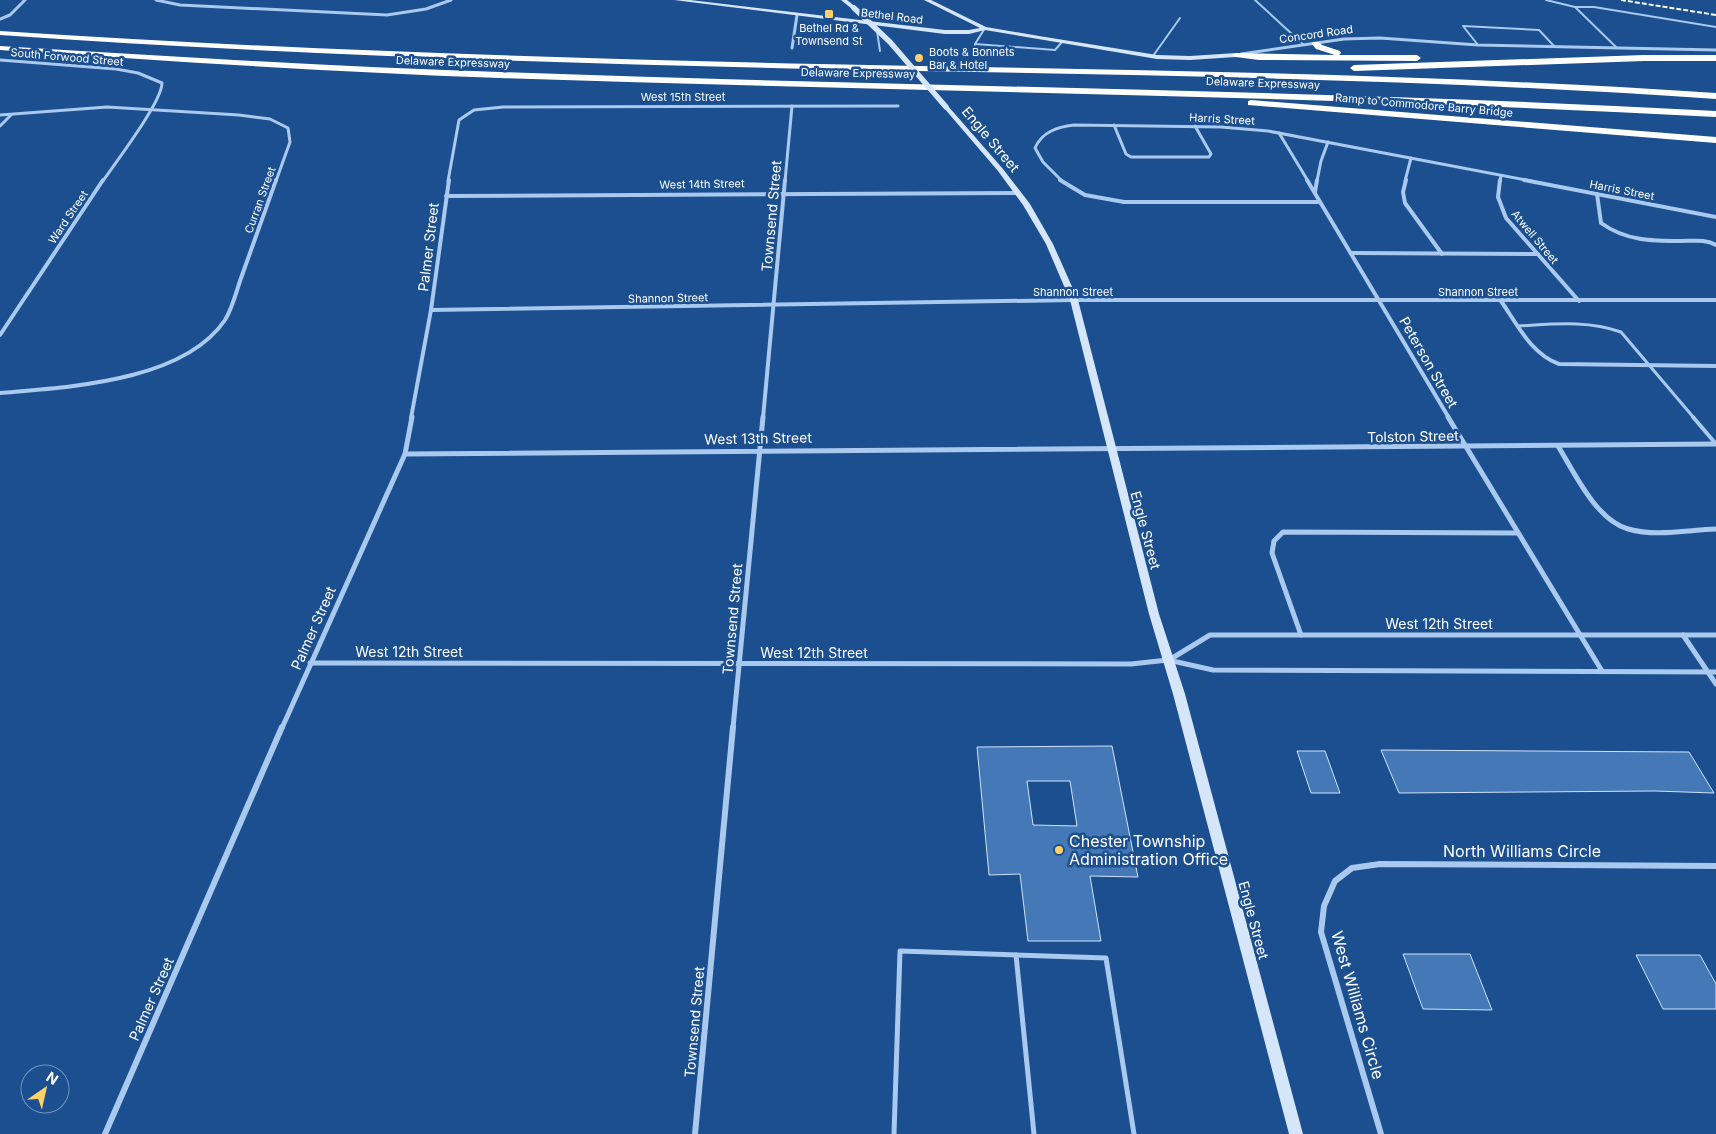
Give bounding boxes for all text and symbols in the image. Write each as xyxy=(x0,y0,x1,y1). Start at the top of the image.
street label: Bethel Road xyxy=(860,5,924,27)
marker: Bethel Rd & Townsend St xyxy=(823,8,835,20)
place label: Bethel Rd & Townsend St xyxy=(795,21,863,48)
street label: Concord Road xyxy=(1278,22,1354,46)
street label: South Forwood Street xyxy=(10,45,124,69)
place label: Boots & Bonnets Bar & Hotel xyxy=(929,45,1015,72)
marker: Boots & Bonnets Bar & Hotel xyxy=(913,52,925,64)
street label: Delaware Expressway xyxy=(396,53,510,71)
street label: Delaware Expressway xyxy=(801,65,915,81)
street label: Delaware Expressway xyxy=(1206,74,1320,92)
street label: West 15th Street xyxy=(641,90,726,104)
street label: Ramp to Commodore Barry Bridge xyxy=(1334,90,1514,120)
street label: Engle Street xyxy=(959,103,1024,176)
street label: Harris Street xyxy=(1189,110,1256,128)
street label: Townsend Street xyxy=(758,159,784,272)
street label: Curran Street xyxy=(241,164,279,235)
street label: West 14th Street xyxy=(659,176,745,192)
street label: Harris Street xyxy=(1588,177,1656,203)
street label: Ward Street xyxy=(45,187,91,246)
street label: Palmer Street xyxy=(414,201,442,292)
street label: Atwell Street xyxy=(1508,207,1562,267)
street label: Shannon Street xyxy=(1033,285,1113,299)
street label: Shannon Street xyxy=(1438,285,1518,299)
street label: Shannon Street xyxy=(628,290,708,306)
street label: Peterson Street xyxy=(1396,313,1462,411)
street label: Tolston Street xyxy=(1367,427,1459,445)
street label: West 13th Street xyxy=(704,429,812,447)
street label: Engle Street xyxy=(1127,489,1165,571)
street label: Townsend Street xyxy=(719,562,745,675)
street label: Palmer Street xyxy=(287,583,339,672)
street label: West 12th Street xyxy=(1385,615,1493,632)
street label: West 12th Street xyxy=(355,643,463,660)
street label: West 12th Street xyxy=(760,644,868,661)
place label: Chester Township Administration Office xyxy=(1069,831,1228,869)
street label: North Williams Circle xyxy=(1443,841,1601,861)
marker: Chester Township Administration Office xyxy=(1053,844,1065,856)
street label: Engle Street xyxy=(1235,879,1273,961)
street label: West Williams Circle xyxy=(1327,929,1389,1081)
street label: Palmer Street xyxy=(125,954,177,1043)
street label: Townsend Street xyxy=(681,965,707,1078)
north arrow xyxy=(20,1064,70,1114)
text: N xyxy=(43,1068,62,1088)

